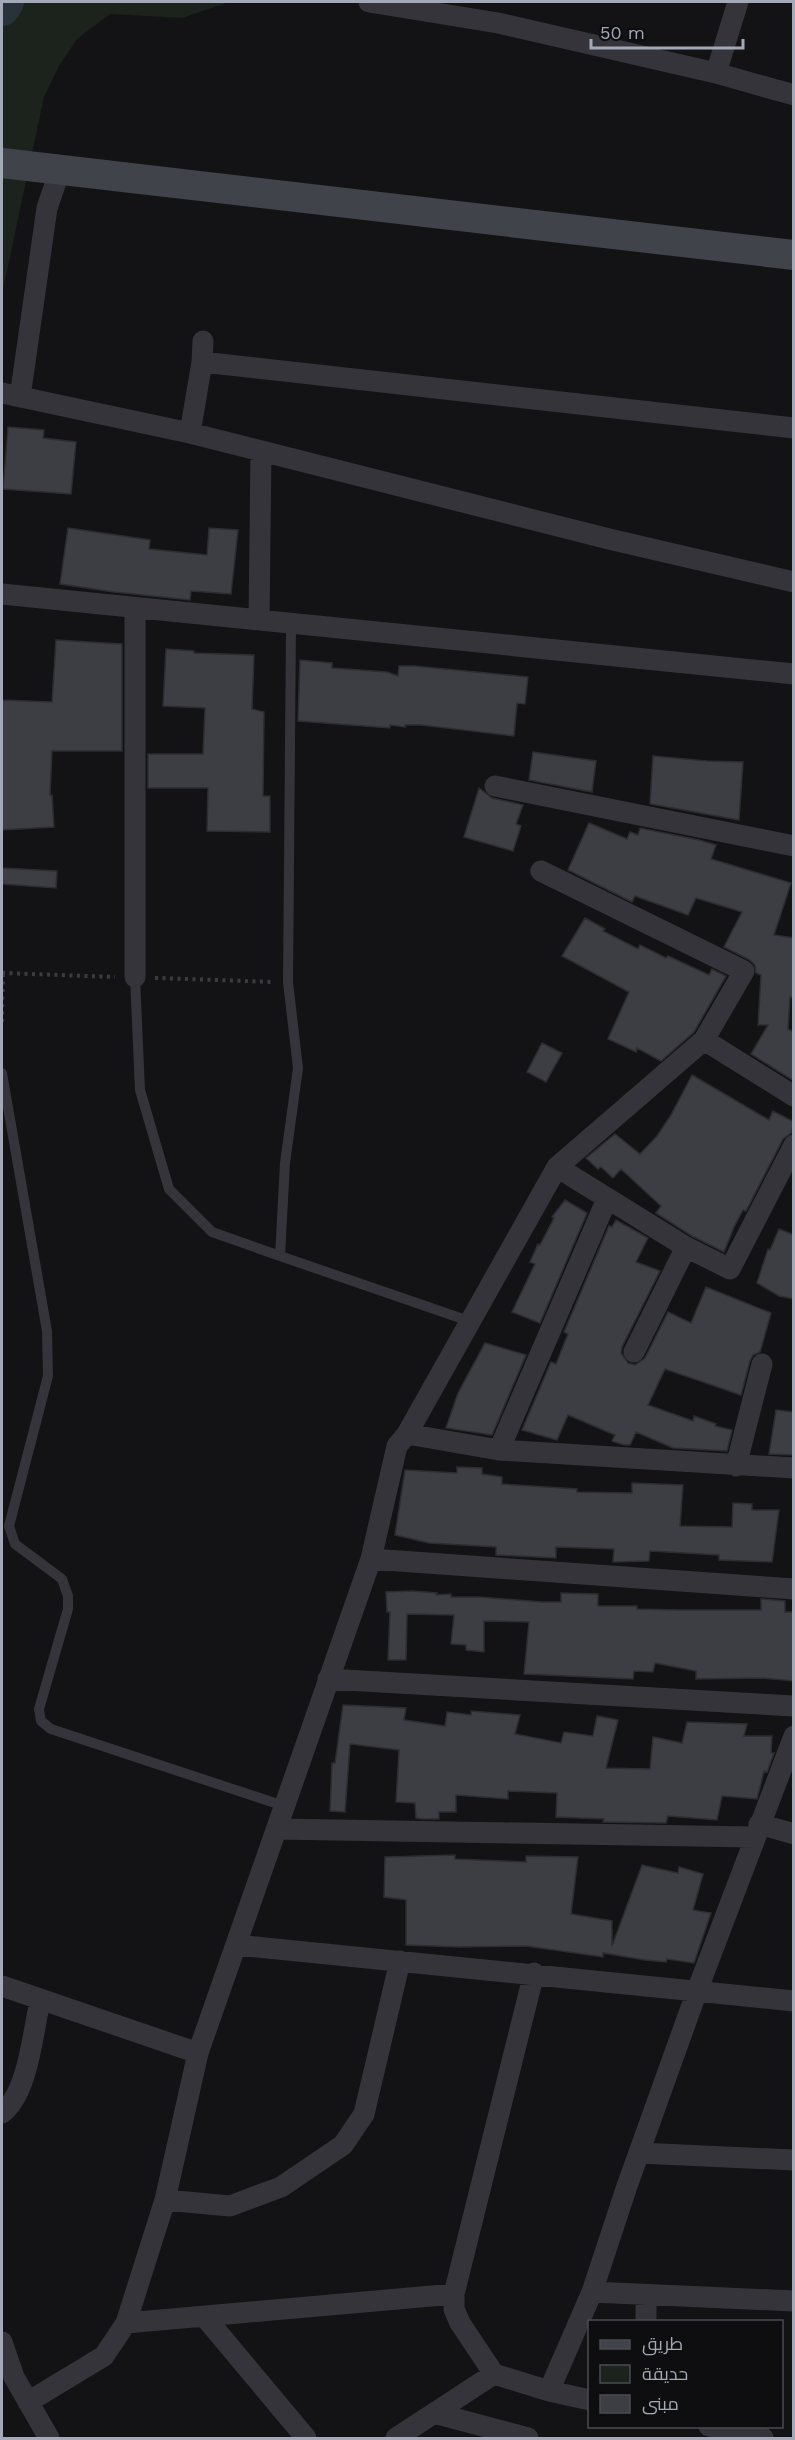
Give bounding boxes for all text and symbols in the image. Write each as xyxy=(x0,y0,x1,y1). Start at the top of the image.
scale bar xyxy=(591,12,742,50)
text: 50 m xyxy=(600,22,645,43)
legend xyxy=(588,2320,783,2428)
text: طريق xyxy=(642,2333,683,2356)
text: حديقة xyxy=(642,2363,688,2384)
text: مبنى xyxy=(642,2393,679,2415)

